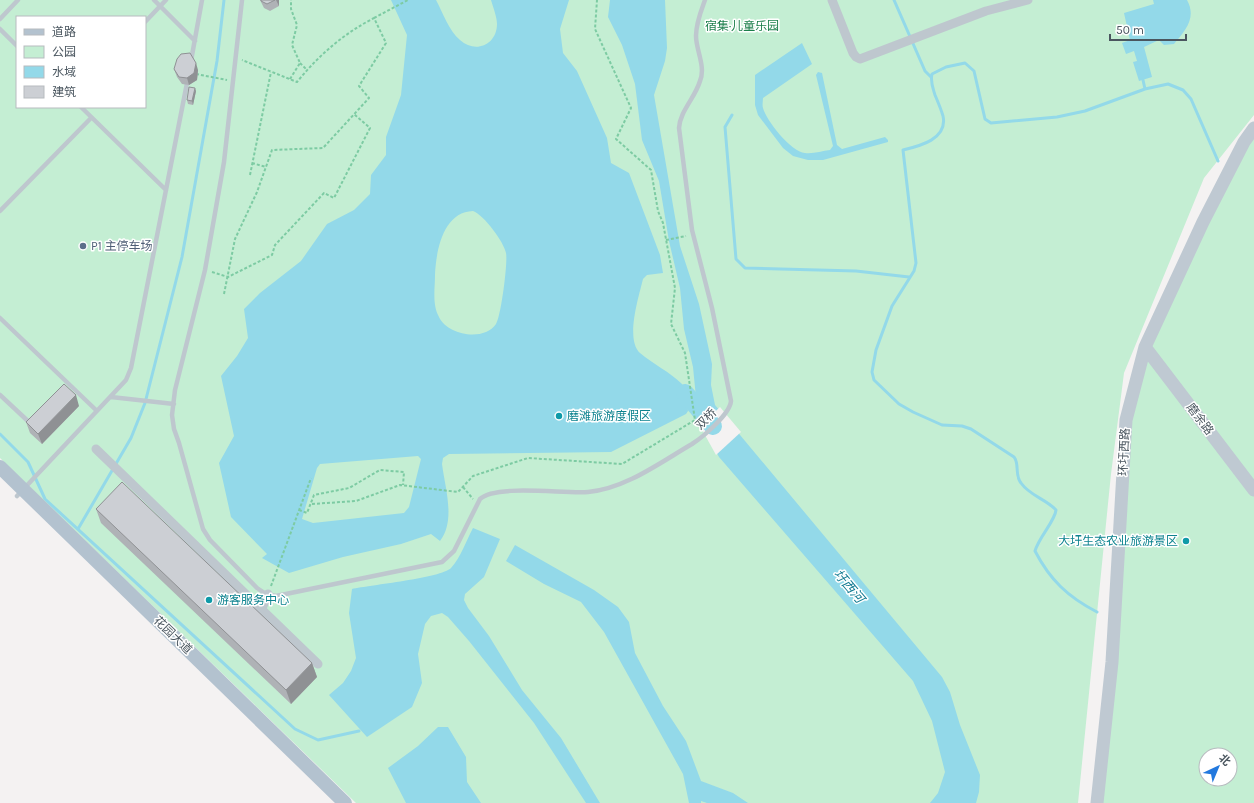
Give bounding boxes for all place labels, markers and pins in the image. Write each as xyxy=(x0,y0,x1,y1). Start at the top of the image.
place label: P1 主停车场 xyxy=(91,239,152,253)
marker: P1 主停车场 xyxy=(78,241,88,251)
place label: 磨滩旅游度假区 xyxy=(567,409,651,423)
marker: 磨滩旅游度假区 xyxy=(554,411,564,421)
place label: 大圩生态农业旅游景区 xyxy=(1058,534,1178,548)
marker: 大圩生态农业旅游景区 xyxy=(1181,536,1191,546)
place label: 游客服务中心 xyxy=(217,593,289,607)
marker: 游客服务中心 xyxy=(204,595,214,605)

